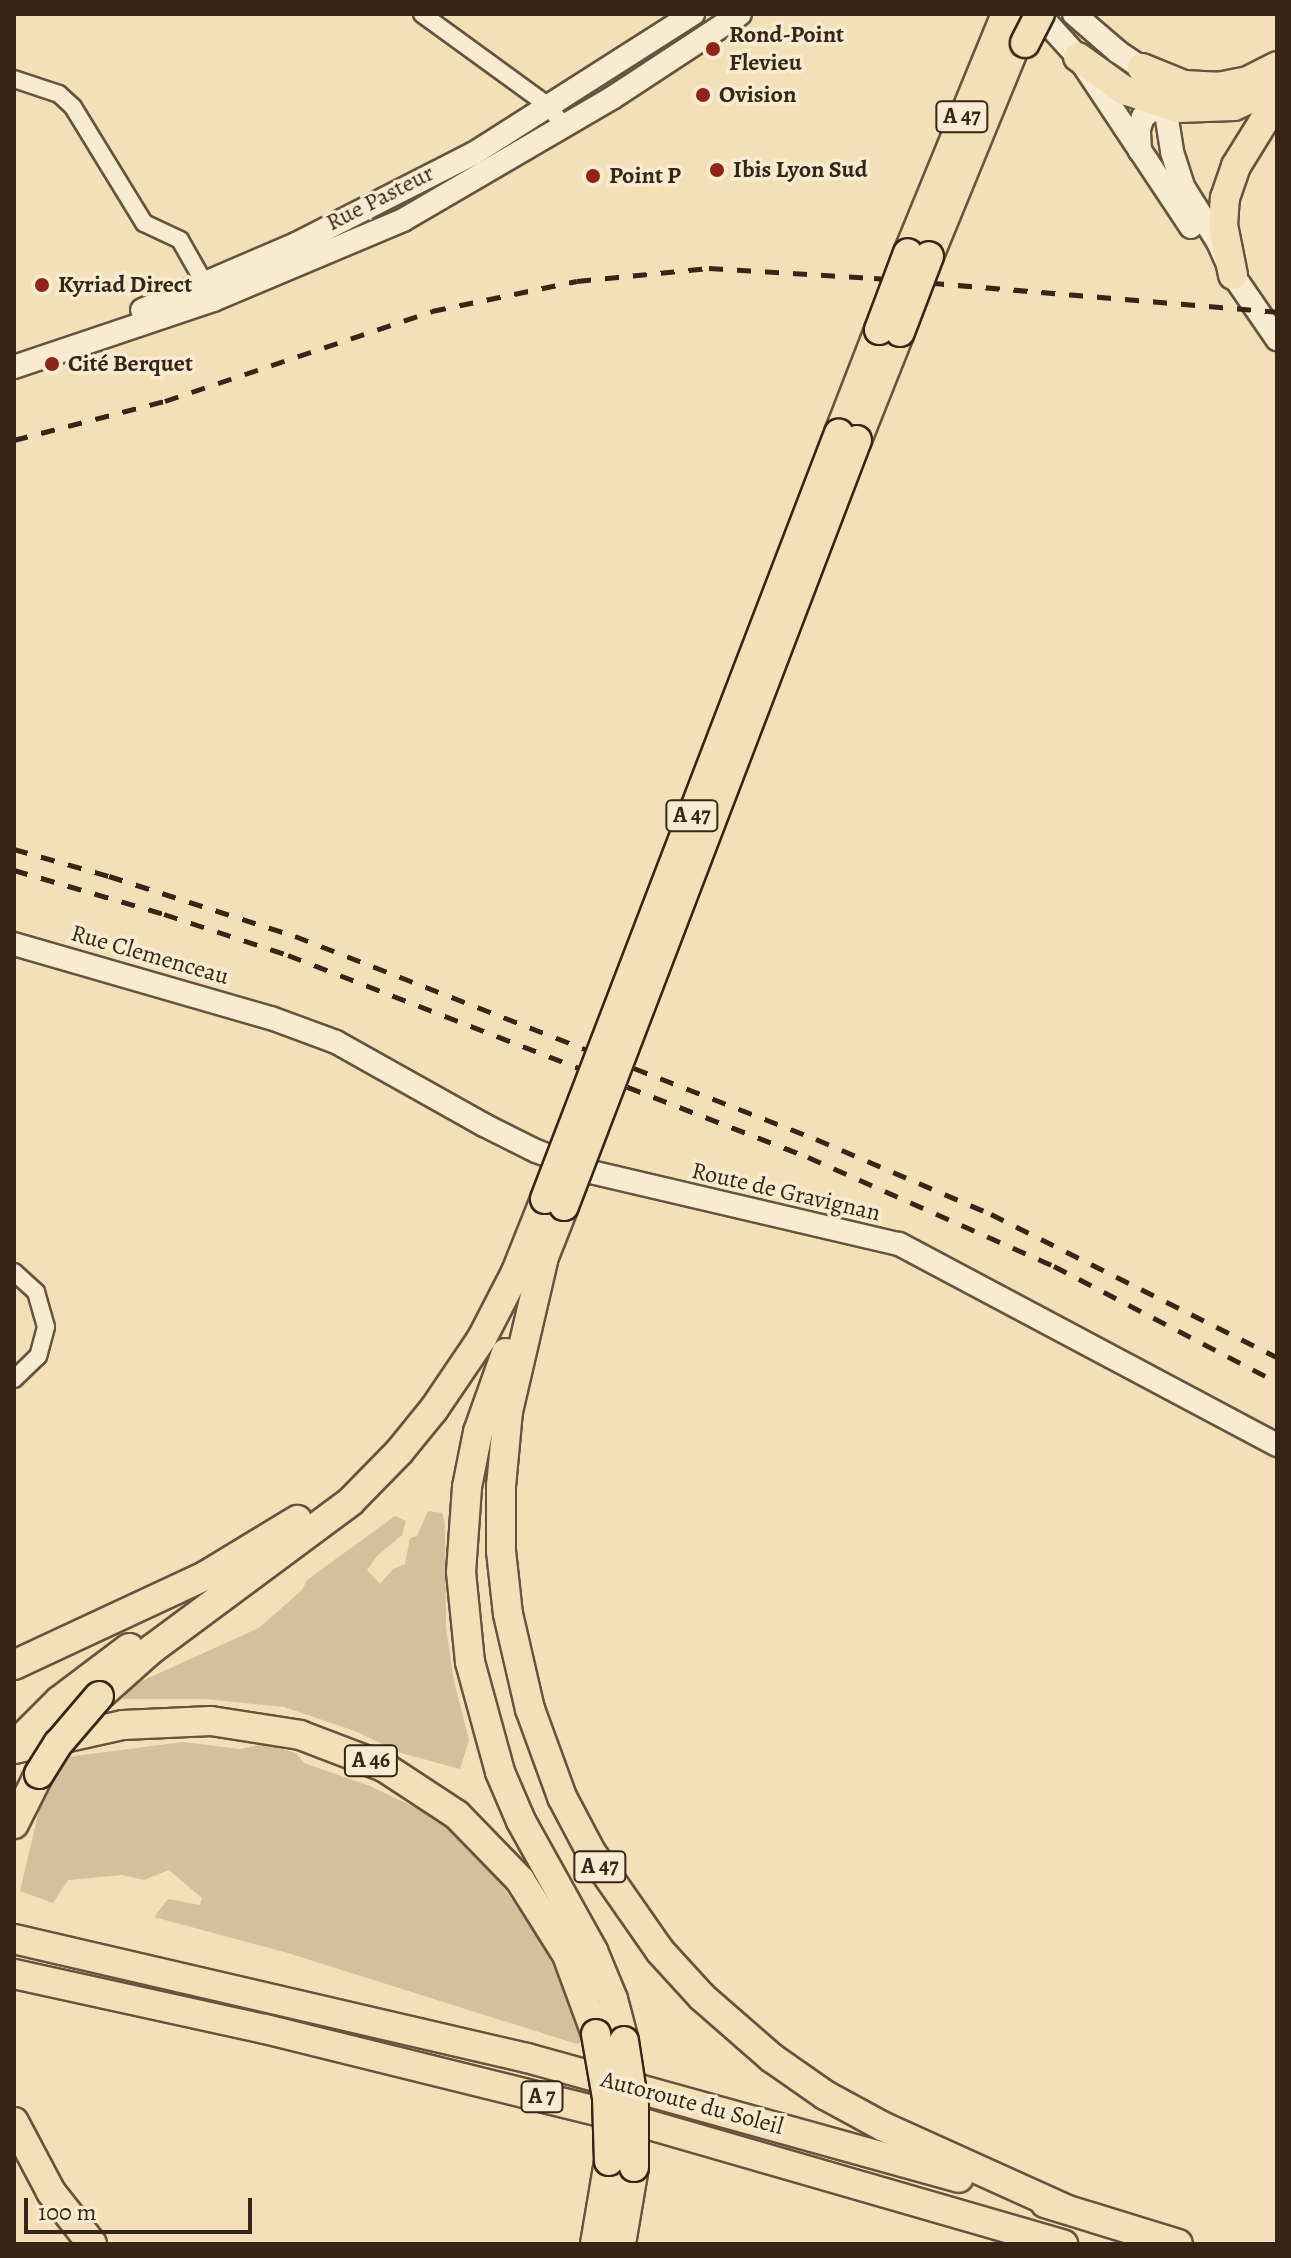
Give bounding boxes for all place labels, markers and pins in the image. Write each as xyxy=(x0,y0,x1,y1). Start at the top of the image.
place label: Rond-Point Flevieu xyxy=(729,21,844,77)
marker: Rond-Point Flevieu xyxy=(704,40,722,58)
place label: Ovision xyxy=(719,81,796,109)
marker: Ovision xyxy=(694,86,712,104)
place label: Ibis Lyon Sud xyxy=(733,156,868,184)
marker: Ibis Lyon Sud xyxy=(708,161,726,179)
place label: Point P xyxy=(609,162,681,190)
marker: Point P xyxy=(584,167,602,185)
place label: Kyriad Direct xyxy=(58,271,192,299)
marker: Kyriad Direct xyxy=(33,276,51,294)
place label: Cité Berquet xyxy=(68,350,193,378)
marker: Cité Berquet xyxy=(43,355,61,373)

